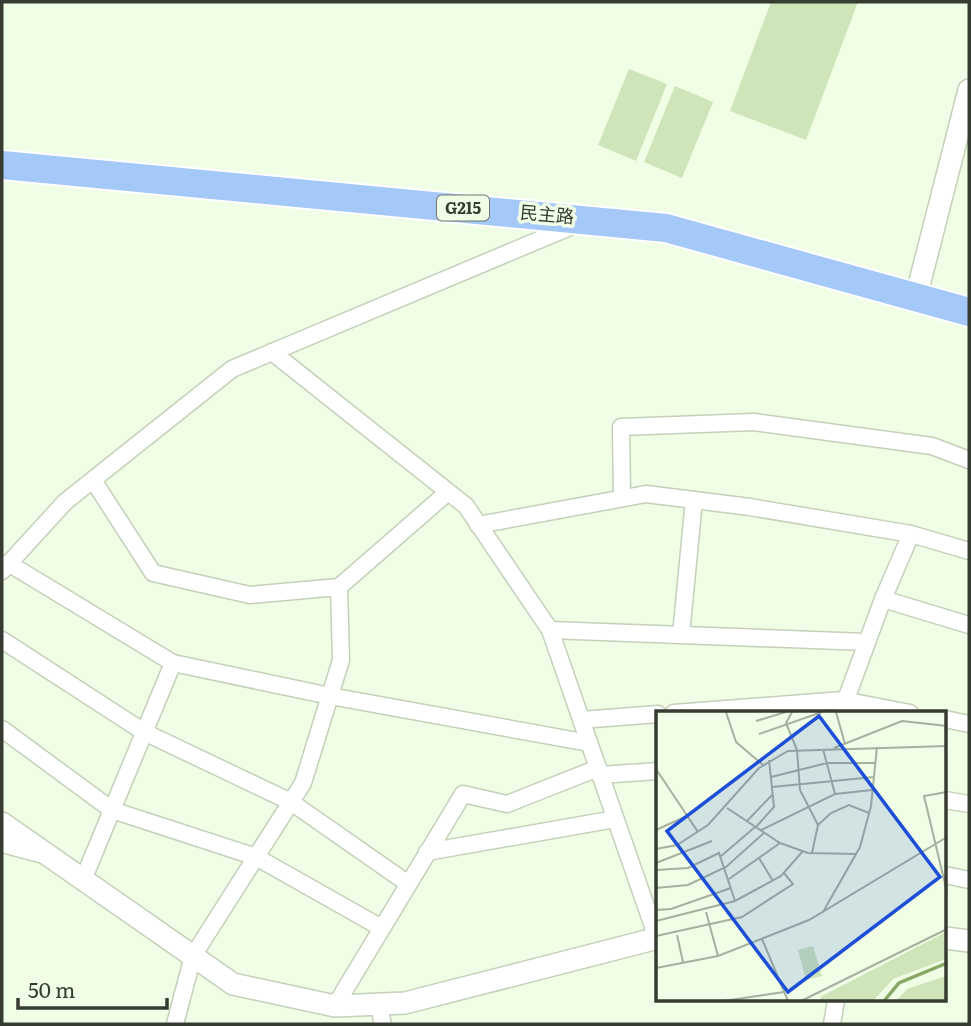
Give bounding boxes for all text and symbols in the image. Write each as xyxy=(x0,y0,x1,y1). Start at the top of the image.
road number: G215 xyxy=(437,196,489,220)
street label: 民主路 xyxy=(519,198,575,229)
inset map xyxy=(656,711,946,1002)
scale bar xyxy=(18,967,166,1011)
text: 50 m xyxy=(28,973,75,1004)

